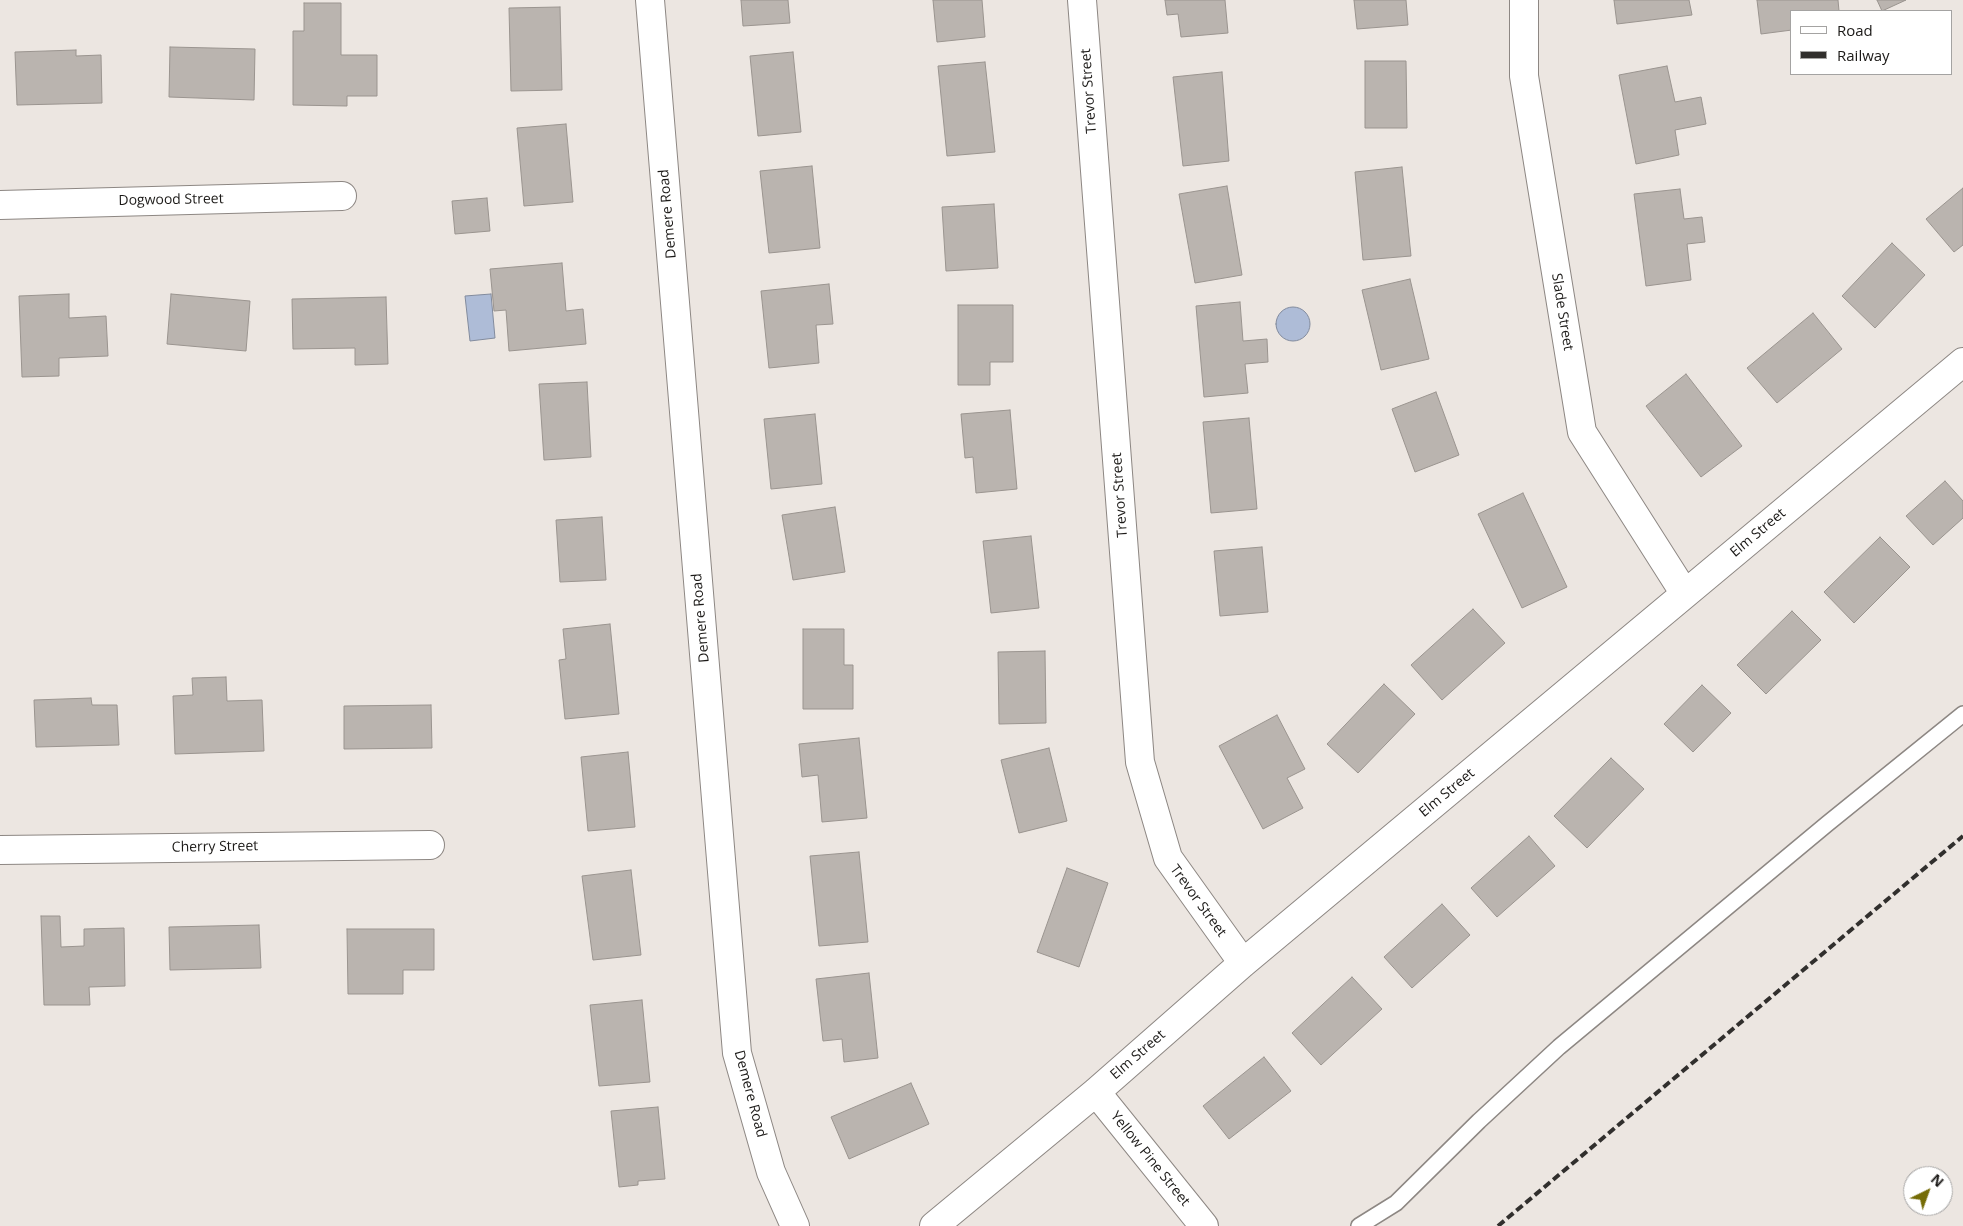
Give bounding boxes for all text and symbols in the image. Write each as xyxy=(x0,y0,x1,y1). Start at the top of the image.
legend xyxy=(1790,10,1953,75)
text: Road xyxy=(1837,20,1873,40)
text: Railway xyxy=(1837,45,1890,65)
street label: Trevor Street xyxy=(1078,48,1100,134)
street label: Demere Road xyxy=(656,169,680,259)
street label: Dogwood Street xyxy=(118,191,224,209)
street label: Slade Street xyxy=(1548,272,1576,352)
street label: Trevor Street xyxy=(1109,452,1131,538)
street label: Elm Street xyxy=(1727,505,1789,561)
street label: Demere Road xyxy=(689,573,713,663)
street label: Elm Street xyxy=(1416,765,1478,821)
street label: Cherry Street xyxy=(172,838,258,856)
street label: Trevor Street xyxy=(1166,862,1230,940)
street label: Elm Street xyxy=(1107,1027,1169,1083)
street label: Demere Road xyxy=(730,1049,770,1139)
street label: Yellow Pine Street xyxy=(1107,1108,1193,1210)
north arrow xyxy=(1903,1166,1953,1216)
text: N xyxy=(1927,1169,1948,1191)

